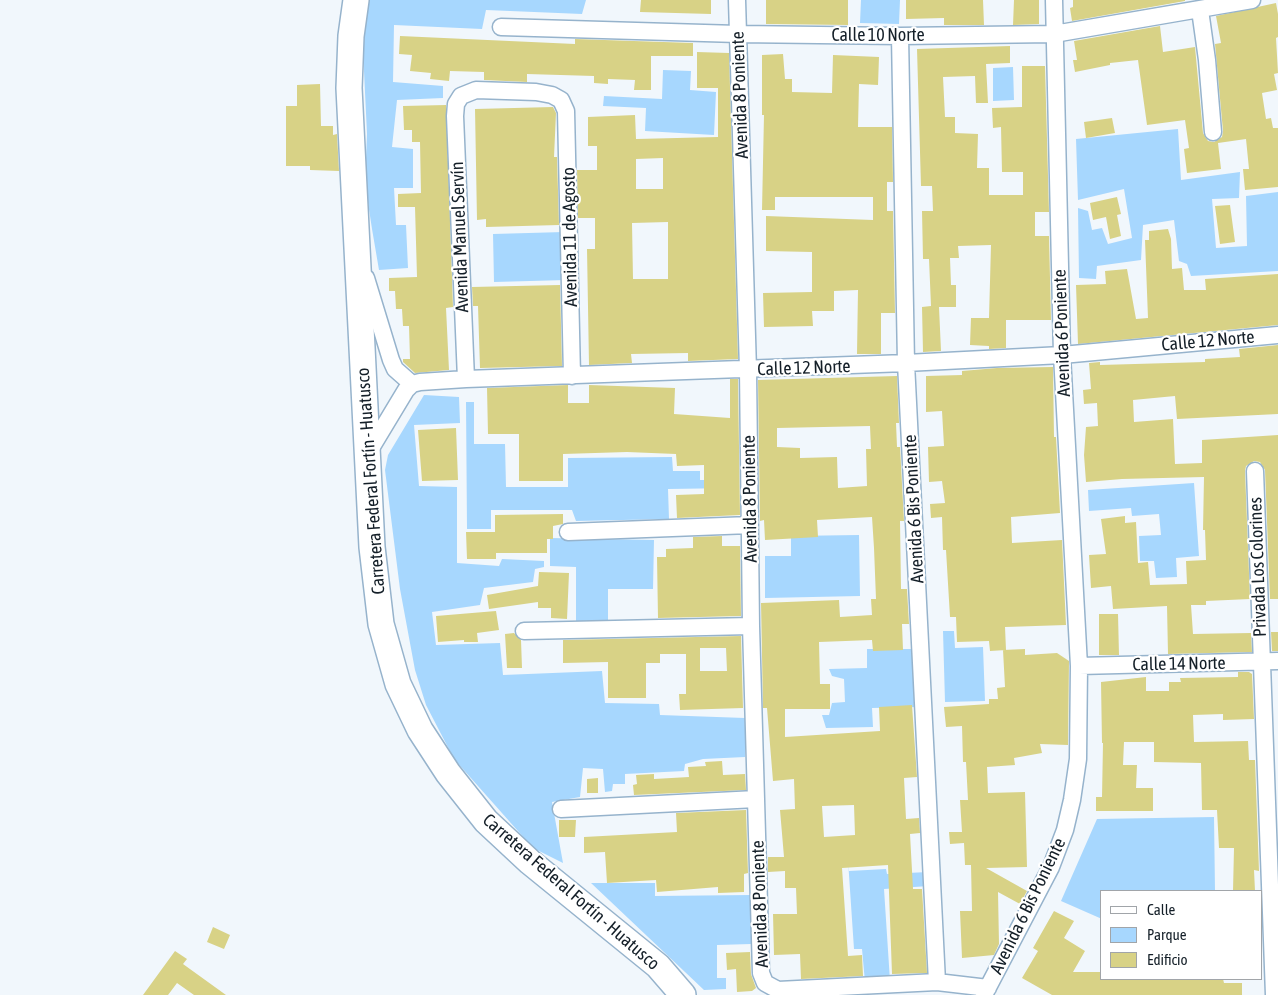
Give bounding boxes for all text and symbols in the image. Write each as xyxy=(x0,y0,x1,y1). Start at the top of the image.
street label: Calle 10 Norte xyxy=(831,24,925,46)
street label: Avenida 8 Poniente xyxy=(727,31,753,159)
street label: Avenida Manuel Servín xyxy=(447,161,473,313)
street label: Avenida 11 de Agosto xyxy=(558,167,582,307)
street label: Avenida 6 Poniente xyxy=(1049,269,1075,397)
street label: Calle 12 Norte xyxy=(1161,326,1255,356)
street label: Calle 12 Norte xyxy=(757,356,851,380)
street label: Carretera Federal Fortín - Huatusco xyxy=(352,367,390,595)
street label: Avenida 6 Bis Poniente xyxy=(899,434,929,584)
street label: Avenida 8 Poniente xyxy=(738,435,762,563)
street label: Privada Los Colorines xyxy=(1245,497,1271,637)
street label: Calle 14 Norte xyxy=(1132,652,1226,676)
street label: Carretera Federal Fortín - Huatusco xyxy=(478,809,664,975)
street label: Avenida 6 Bis Poniente xyxy=(986,834,1070,978)
street label: Avenida 8 Poniente xyxy=(747,840,773,968)
legend xyxy=(1100,890,1263,980)
text: Calle xyxy=(1147,901,1175,918)
text: Parque xyxy=(1147,926,1187,943)
text: Edificio xyxy=(1147,951,1188,968)

